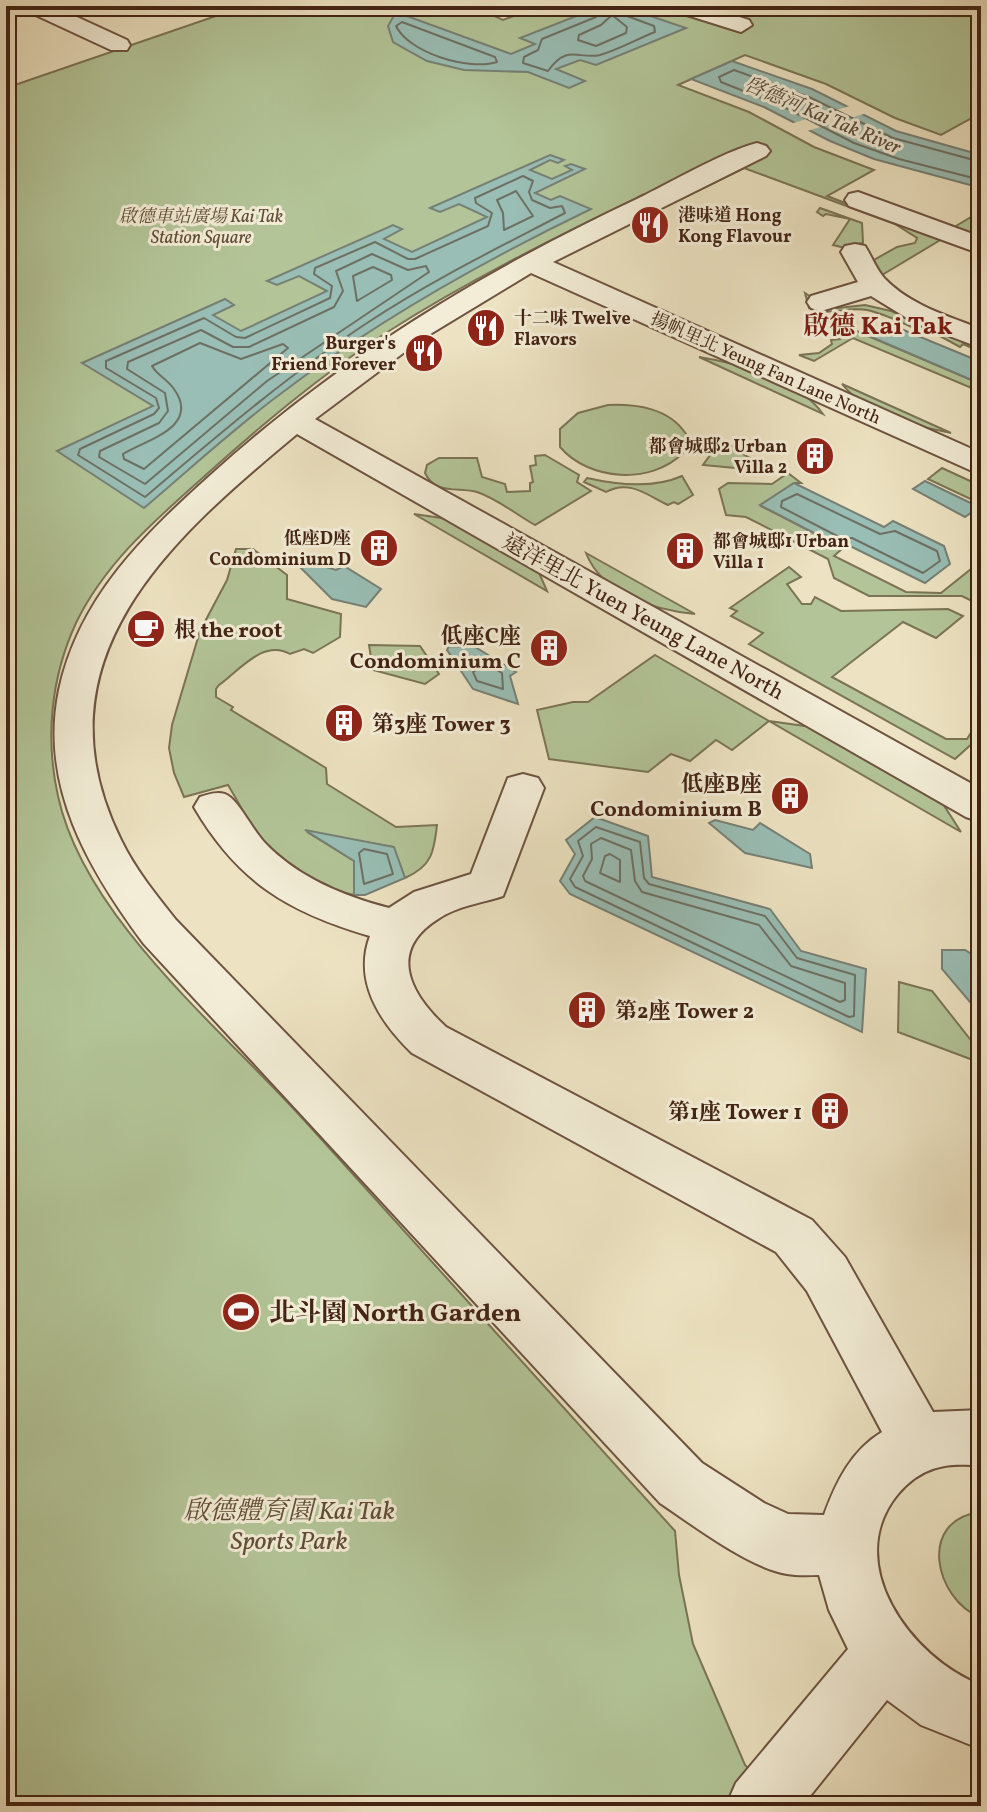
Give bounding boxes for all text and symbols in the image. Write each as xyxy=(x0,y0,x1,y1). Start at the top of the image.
water label: 啓德河 Kai Tak River xyxy=(740,71,905,163)
restaurant icon: 港味道 Hong Kong Flavour xyxy=(629,204,671,246)
place label: 港味道 Hong Kong Flavour xyxy=(678,204,792,250)
park label: 啟德車站廣場 Kai Tak Station Square xyxy=(119,205,283,251)
restaurant icon: 十二味 Twelve Flavors xyxy=(465,307,507,349)
place label: 十二味 Twelve Flavors xyxy=(514,307,631,353)
street label: 揚帆里北 Yeung Fan Lane North xyxy=(646,307,885,432)
district label: 啟德 Kai Tak xyxy=(803,309,953,345)
place label: Burger's Friend Forever xyxy=(271,332,396,378)
restaurant icon: Burger's Friend Forever xyxy=(403,332,445,374)
place label: 都會城邸2 Urban Villa 2 xyxy=(649,435,787,481)
building icon: 都會城邸2 Urban Villa 2 xyxy=(794,435,836,477)
place label: 低座D座 Condominium D xyxy=(209,527,351,573)
building icon: 低座D座 Condominium D xyxy=(358,527,400,569)
street label: 遠洋里北 Yuen Yeung Lane North xyxy=(496,528,789,709)
building icon: 都會城邸1 Urban Villa 1 xyxy=(664,530,706,572)
place label: 都會城邸1 Urban Villa 1 xyxy=(713,530,849,576)
cafe icon: 根 the root xyxy=(125,608,167,650)
place label: 根 the root xyxy=(174,616,282,647)
place label: 低座C座 Condominium C xyxy=(350,622,521,678)
building icon: 低座C座 Condominium C xyxy=(528,627,570,669)
building icon: 第3座 Tower 3 xyxy=(323,702,365,744)
place label: 第3座 Tower 3 xyxy=(372,710,511,741)
place label: 低座B座 Condominium B xyxy=(590,770,762,826)
building icon: 低座B座 Condominium B xyxy=(769,775,811,817)
building icon: 第2座 Tower 2 xyxy=(566,989,608,1031)
place label: 第2座 Tower 2 xyxy=(615,997,754,1028)
building icon: 第1座 Tower 1 xyxy=(809,1090,851,1132)
place label: 第1座 Tower 1 xyxy=(668,1098,802,1129)
sports icon: 北斗園 North Garden xyxy=(220,1291,262,1333)
place label: 北斗園 North Garden xyxy=(269,1296,521,1332)
park label: 啟德體育園 Kai Tak Sports Park xyxy=(183,1494,395,1560)

